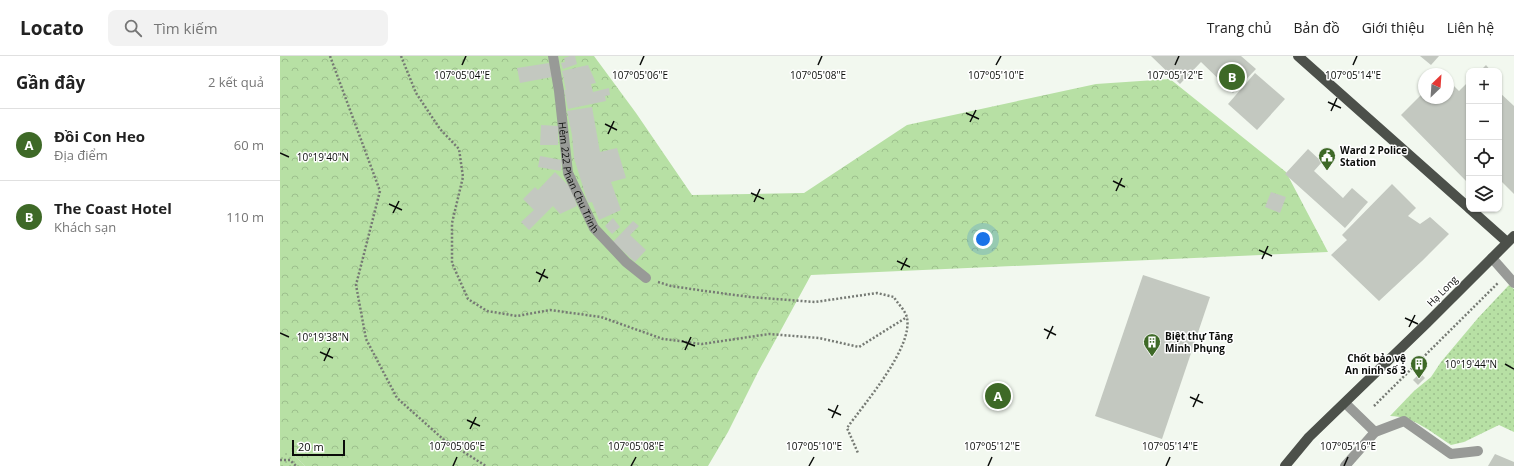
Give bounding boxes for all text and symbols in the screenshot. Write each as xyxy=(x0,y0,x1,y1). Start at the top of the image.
search box xyxy=(108,10,388,46)
text: Locato xyxy=(20,15,84,41)
icon: search xyxy=(122,17,144,39)
text: Tìm kiếm xyxy=(154,18,218,38)
text: Trang chủ xyxy=(1207,18,1272,37)
text: Bản đồ xyxy=(1294,18,1340,37)
text: Giới thiệu xyxy=(1362,18,1425,37)
text: Liên hệ xyxy=(1447,18,1494,37)
pin: B xyxy=(1219,62,1245,92)
text: 107°05'04"E xyxy=(434,68,490,82)
text: 107°05'06"E xyxy=(612,68,668,82)
text: 107°05'08"E xyxy=(790,68,846,82)
text: 107°05'10"E xyxy=(968,68,1024,82)
text: 107°05'12"E xyxy=(1147,68,1203,82)
text: 107°05'14"E xyxy=(1325,68,1381,82)
north arrow xyxy=(1418,68,1454,104)
map controls xyxy=(1466,68,1502,212)
button: + xyxy=(1466,68,1502,104)
text: Gần đây xyxy=(16,71,85,94)
text: 2 kết quả xyxy=(208,73,264,91)
button: − xyxy=(1466,104,1502,140)
street label: Hẻm 222 Phan Chu Trinh xyxy=(555,121,602,236)
text: Đồi Con Heo xyxy=(54,126,145,146)
text: A xyxy=(25,136,33,154)
text: 60 m xyxy=(234,136,264,154)
button: locate xyxy=(1466,140,1502,176)
place label: Ward 2 Police Station xyxy=(1340,143,1407,169)
text: Địa điểm xyxy=(54,146,108,164)
public building icon: Ward 2 Police Station xyxy=(1317,146,1337,171)
text: 10°19'40"N xyxy=(297,150,349,164)
button: layers xyxy=(1466,176,1502,212)
text: The Coast Hotel xyxy=(54,198,172,218)
text: B xyxy=(25,208,33,226)
text: 110 m xyxy=(226,208,264,226)
text: Khách sạn xyxy=(54,218,116,236)
your location xyxy=(973,229,993,249)
street label: Hạ Long xyxy=(1423,272,1461,310)
place label: Biệt thự Tăng Minh Phụng xyxy=(1165,329,1233,355)
text: 10°19'38"N xyxy=(297,330,349,344)
building icon: Biệt thự Tăng Minh Phụng xyxy=(1142,332,1162,357)
place label: Chốt bảo vệ An ninh số 3 xyxy=(1345,351,1406,377)
building icon: Chốt bảo vệ An ninh số 3 xyxy=(1409,354,1429,379)
text: 10°19'44"N xyxy=(1445,357,1497,371)
pin: A xyxy=(985,381,1011,411)
scale bar xyxy=(292,438,345,457)
text: 20 m xyxy=(298,439,324,454)
text: 107°05'06"E xyxy=(429,439,485,453)
text: 107°05'08"E xyxy=(608,439,664,453)
text: 107°05'10"E xyxy=(786,439,842,453)
text: 107°05'12"E xyxy=(964,439,1020,453)
text: 107°05'14"E xyxy=(1142,439,1198,453)
text: 107°05'16"E xyxy=(1320,439,1376,453)

